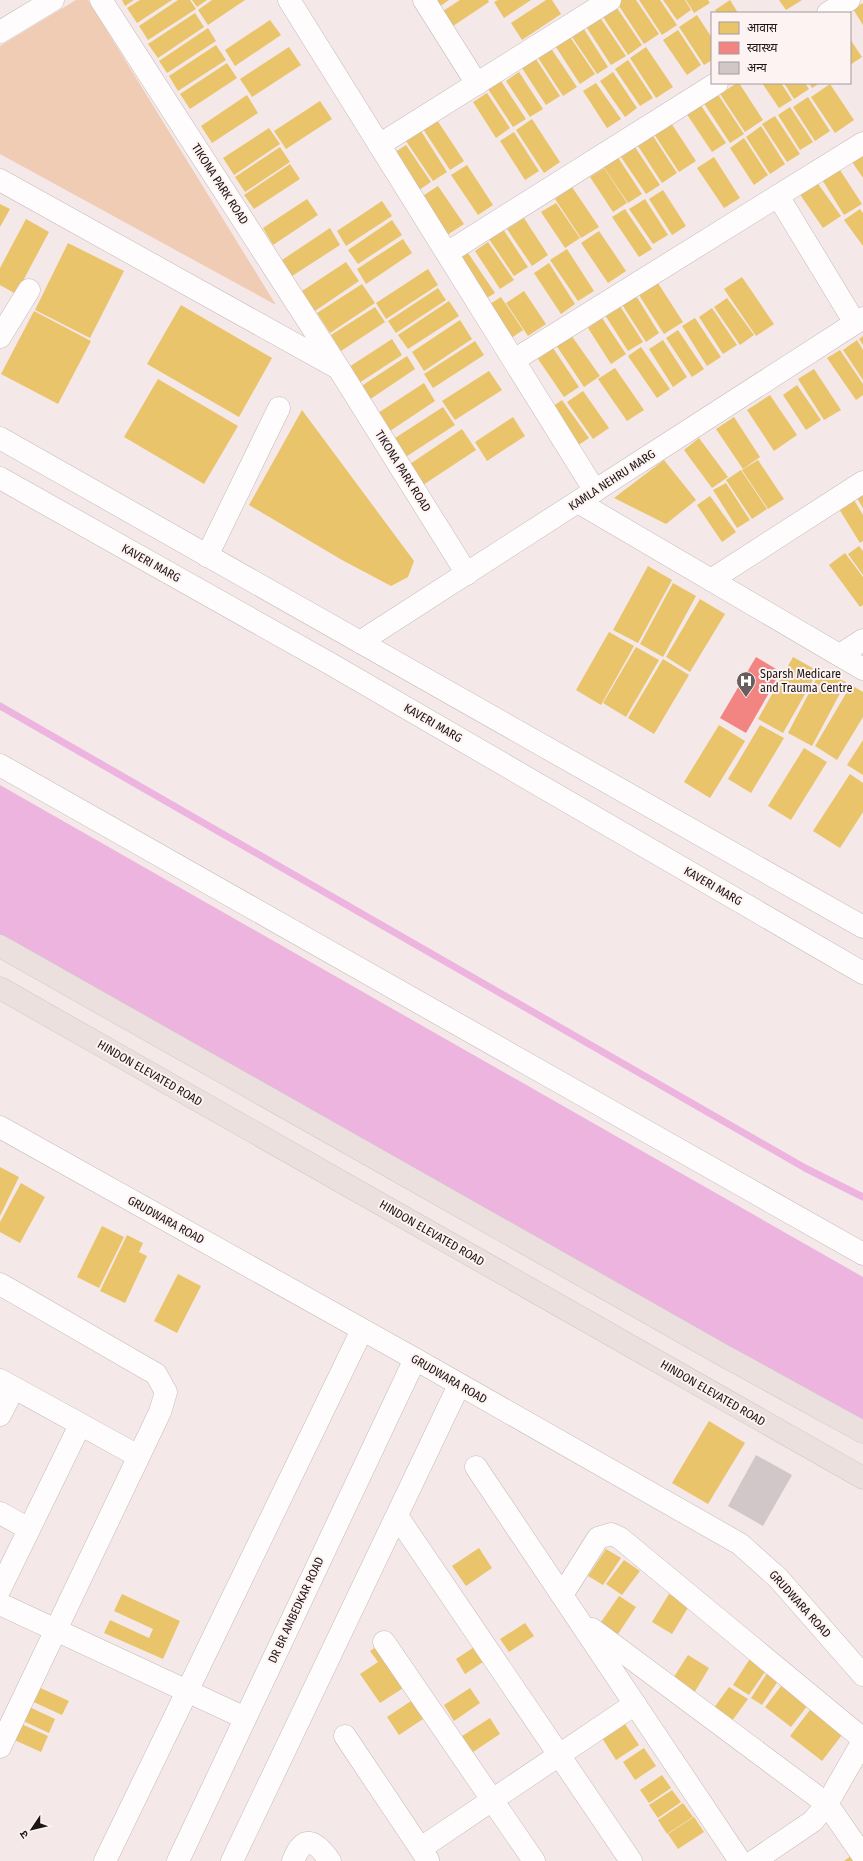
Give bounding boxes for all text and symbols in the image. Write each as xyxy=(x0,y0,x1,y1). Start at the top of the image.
legend xyxy=(711,12,851,84)
text: आवास xyxy=(747,21,778,35)
text: स्वास्थ्य xyxy=(747,41,779,55)
text: अन्य xyxy=(747,61,768,75)
street label: TIKONA PARK ROAD xyxy=(189,141,251,227)
street label: TIKONA PARK ROAD xyxy=(372,428,434,514)
street label: KAMLA NEHRU MARG xyxy=(566,447,658,513)
street label: KAVERI MARG xyxy=(119,541,183,585)
place label: Sparsh Medicare and Trauma Centre xyxy=(760,667,852,695)
hospital icon: Sparsh Medicare and Trauma Centre xyxy=(735,670,757,698)
street label: KAVERI MARG xyxy=(401,701,465,745)
street label: KAVERI MARG xyxy=(681,864,745,908)
street label: HINDON ELEVATED ROAD xyxy=(95,1037,205,1109)
street label: GRUDWARA ROAD xyxy=(125,1193,207,1247)
street label: HINDON ELEVATED ROAD xyxy=(377,1197,487,1269)
street label: GRUDWARA ROAD xyxy=(408,1352,490,1406)
street label: HINDON ELEVATED ROAD xyxy=(658,1357,768,1429)
street label: DR BR AMBEDKAR ROAD xyxy=(265,1555,327,1665)
street label: GRUDWARA ROAD xyxy=(766,1568,834,1640)
north arrow xyxy=(12,1809,52,1849)
text: उ xyxy=(17,1828,31,1841)

